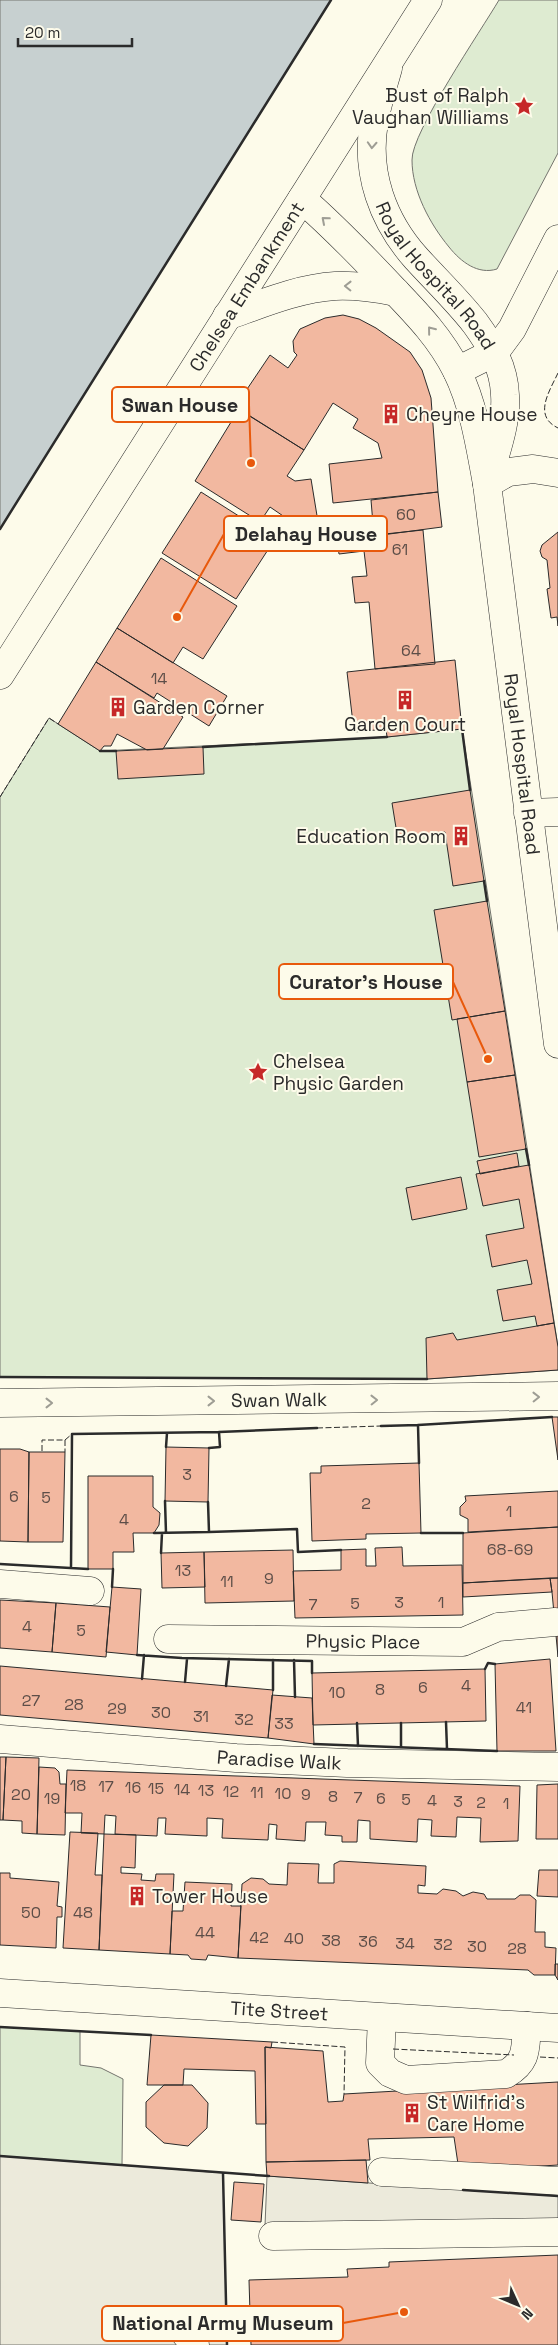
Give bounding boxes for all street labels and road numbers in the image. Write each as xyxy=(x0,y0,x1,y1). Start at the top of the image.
street label: Chelsea Embankment xyxy=(184,197,310,377)
street label: Royal Hospital Road xyxy=(370,198,501,354)
street label: Royal Hospital Road xyxy=(498,672,546,856)
street label: Swan Walk xyxy=(231,1387,327,1413)
street label: Physic Place xyxy=(305,1628,421,1655)
street label: Paradise Walk xyxy=(216,1744,342,1776)
street label: Tite Street xyxy=(230,1995,329,2027)

